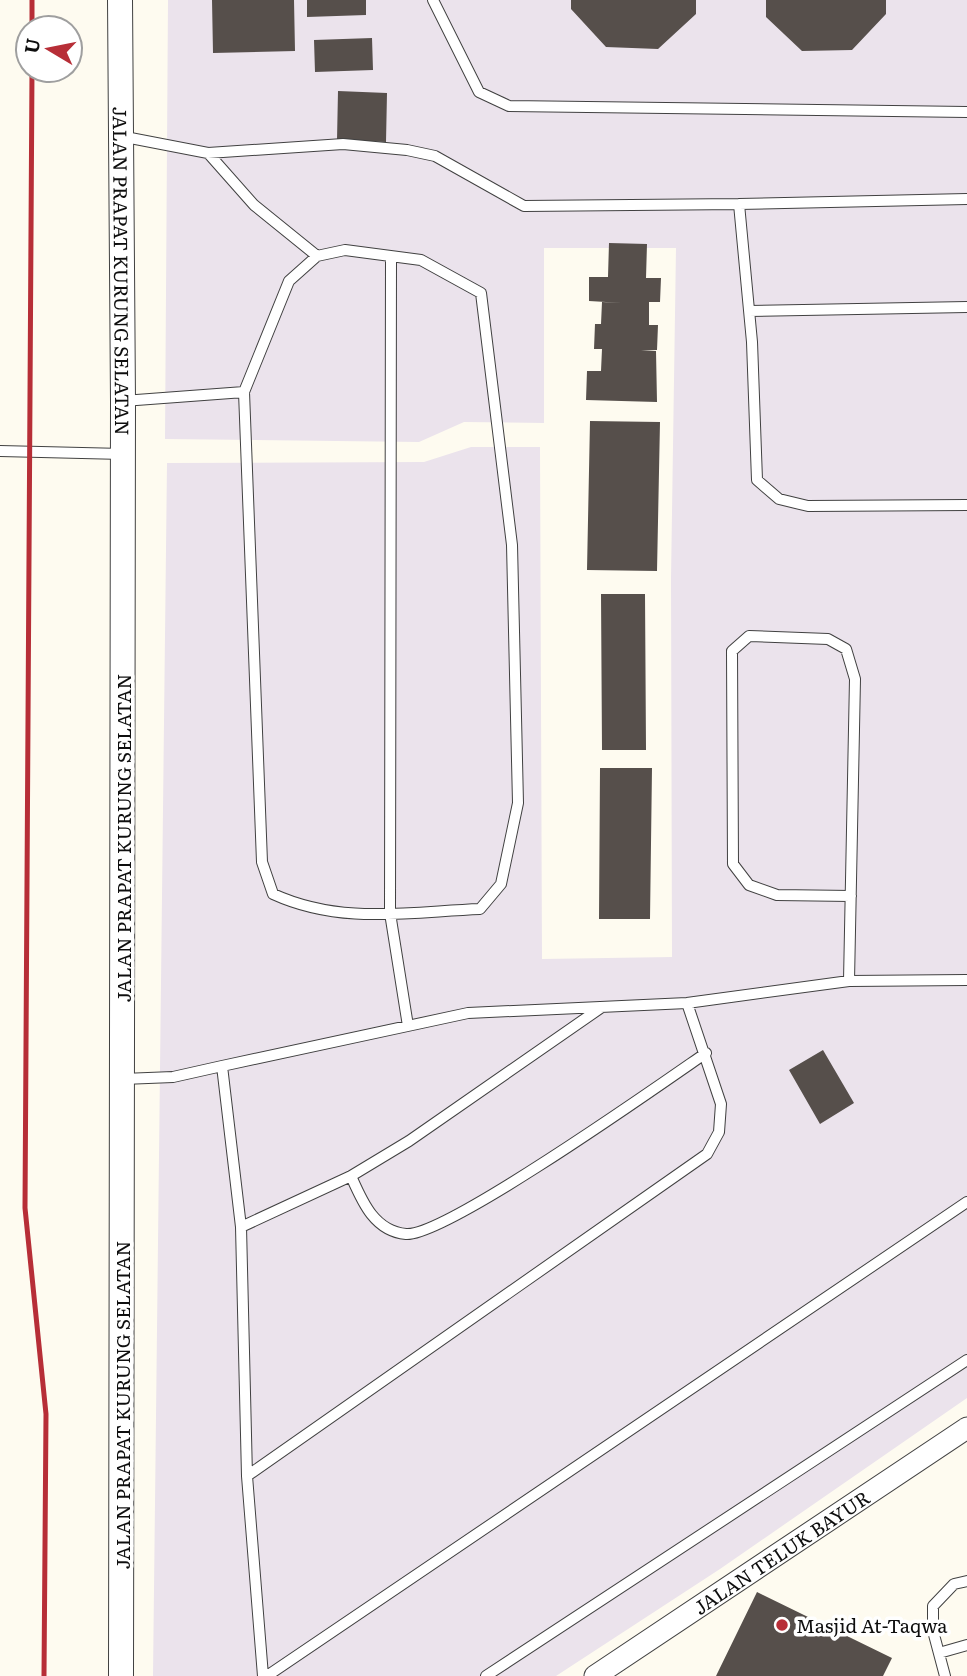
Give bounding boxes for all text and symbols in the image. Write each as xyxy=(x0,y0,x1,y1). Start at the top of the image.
north arrow xyxy=(14,14,84,84)
text: U xyxy=(16,36,46,56)
street label: JALAN PRAPAT KURUNG SELATAN xyxy=(107,106,137,436)
street label: JALAN PRAPAT KURUNG SELATAN xyxy=(109,674,137,1002)
street label: JALAN PRAPAT KURUNG SELATAN xyxy=(108,1241,136,1569)
street label: JALAN TELUK BAYUR xyxy=(688,1483,875,1621)
place label: Masjid At-Taqwa xyxy=(796,1611,948,1639)
marker: Masjid At-Taqwa xyxy=(774,1617,790,1633)

